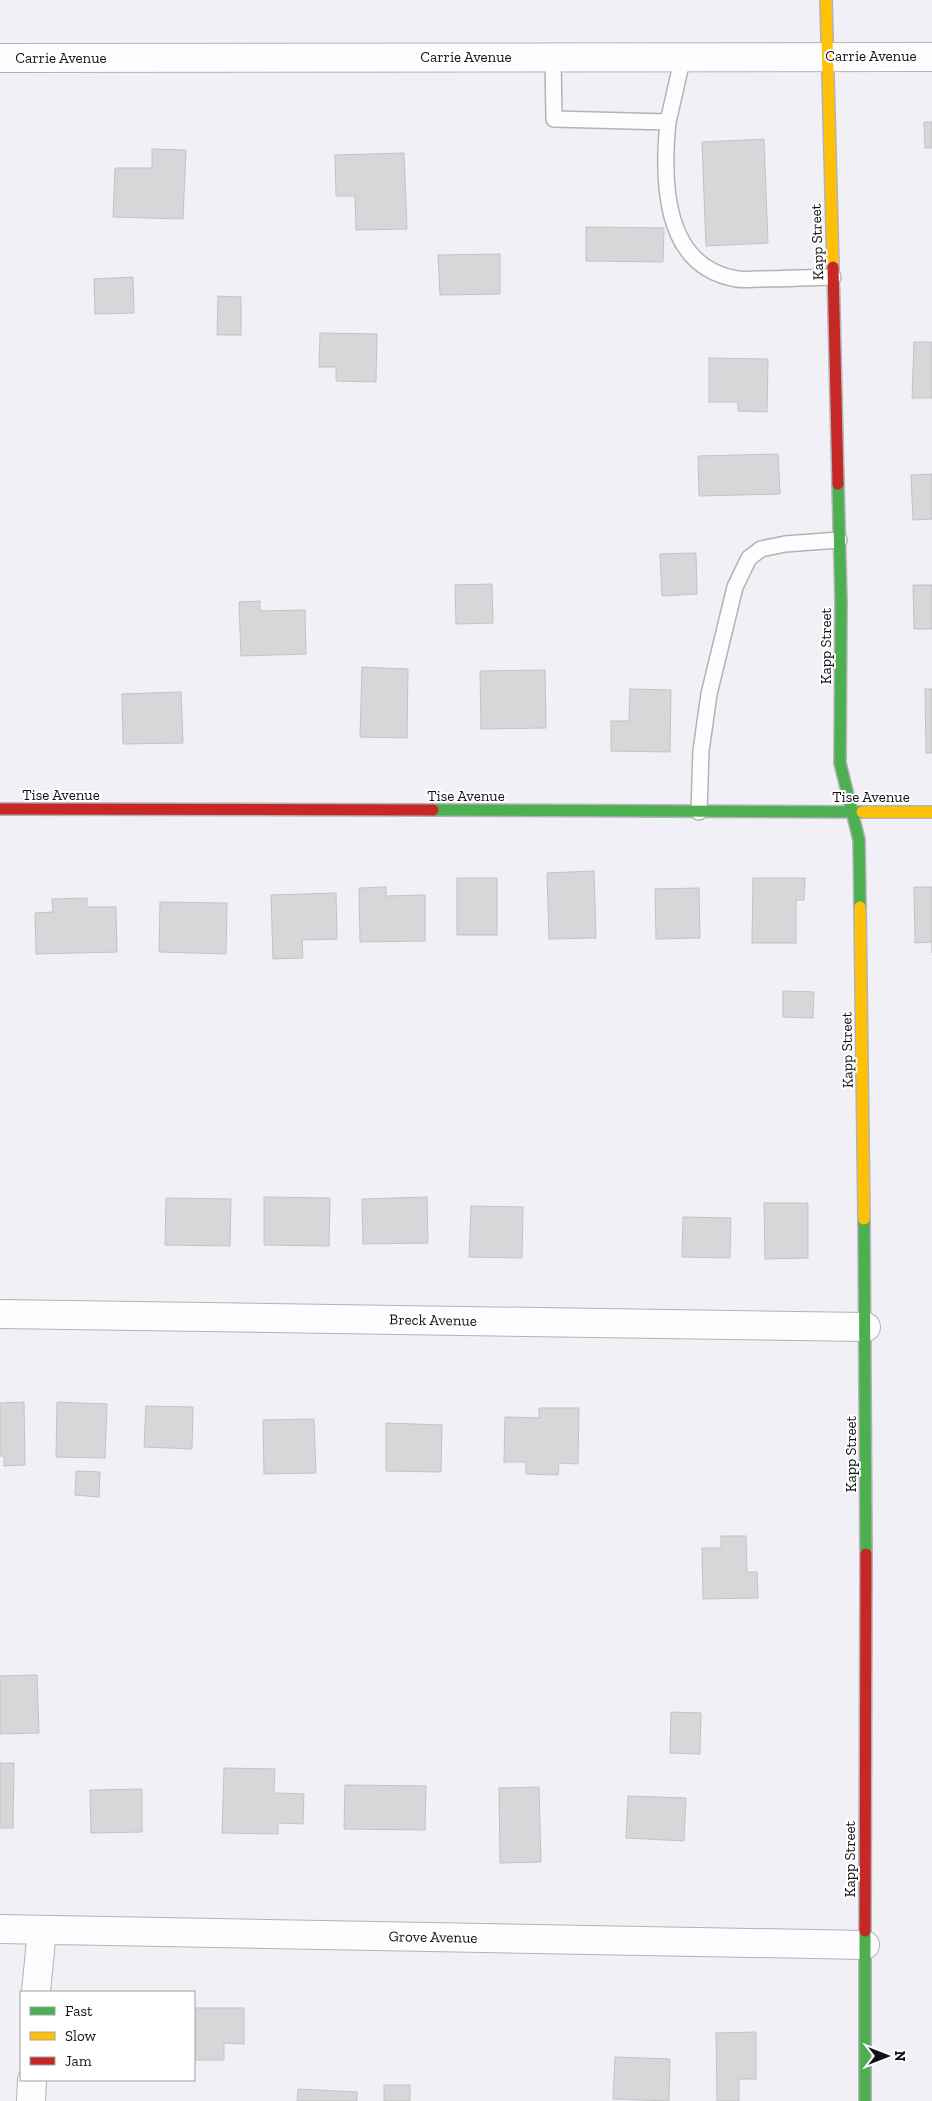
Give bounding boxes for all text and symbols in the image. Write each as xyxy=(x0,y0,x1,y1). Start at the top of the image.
street label: Carrie Avenue xyxy=(825,47,917,65)
street label: Carrie Avenue xyxy=(420,48,512,66)
street label: Carrie Avenue xyxy=(15,49,107,67)
street label: Kapp Street xyxy=(807,203,827,280)
street label: Kapp Street xyxy=(817,607,835,684)
street label: Tise Avenue xyxy=(22,786,100,804)
street label: Tise Avenue xyxy=(427,787,505,805)
street label: Tise Avenue xyxy=(832,788,910,806)
street label: Kapp Street xyxy=(837,1011,857,1088)
street label: Breck Avenue xyxy=(389,1310,477,1330)
street label: Kapp Street xyxy=(842,1415,860,1492)
street label: Kapp Street xyxy=(841,1820,859,1897)
street label: Grove Avenue xyxy=(388,1927,478,1947)
legend xyxy=(20,1991,195,2081)
text: Fast xyxy=(65,2002,93,2020)
text: Slow xyxy=(65,2027,97,2045)
north arrow xyxy=(862,2031,912,2081)
text: N xyxy=(891,2051,908,2062)
text: Jam xyxy=(65,2052,92,2070)

